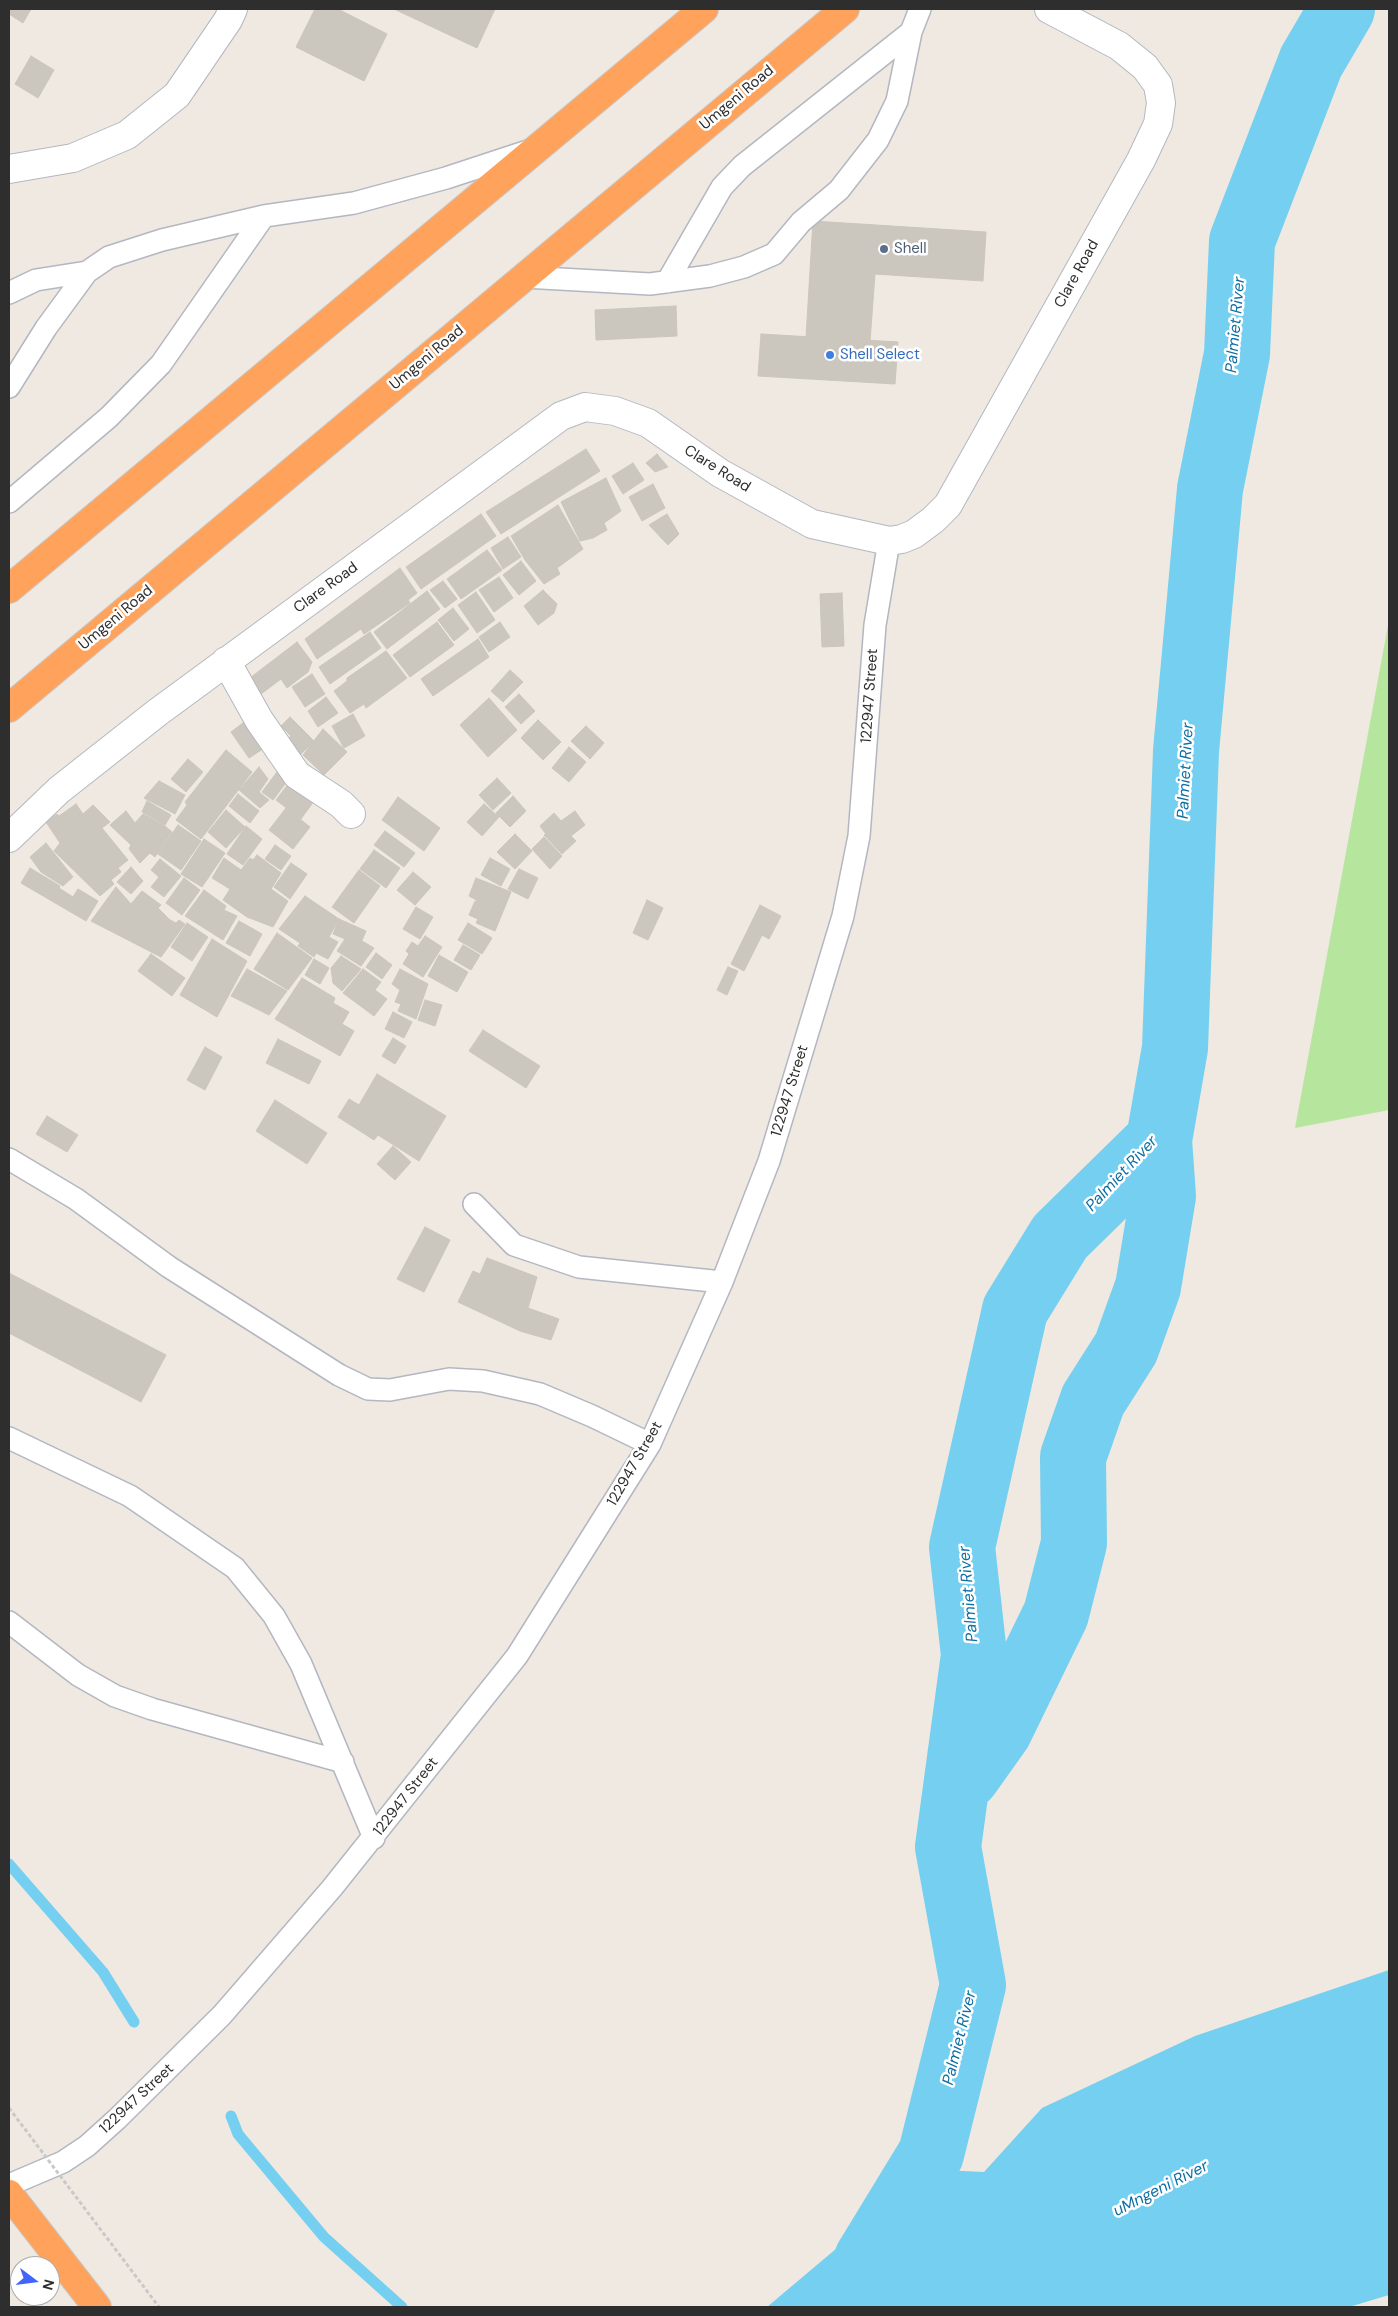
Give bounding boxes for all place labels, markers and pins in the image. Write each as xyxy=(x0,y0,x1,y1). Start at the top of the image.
place label: Shell xyxy=(894,240,927,258)
marker: Shell xyxy=(878,243,890,255)
place label: Shell Select xyxy=(840,346,920,364)
marker: Shell Select xyxy=(824,349,836,361)

